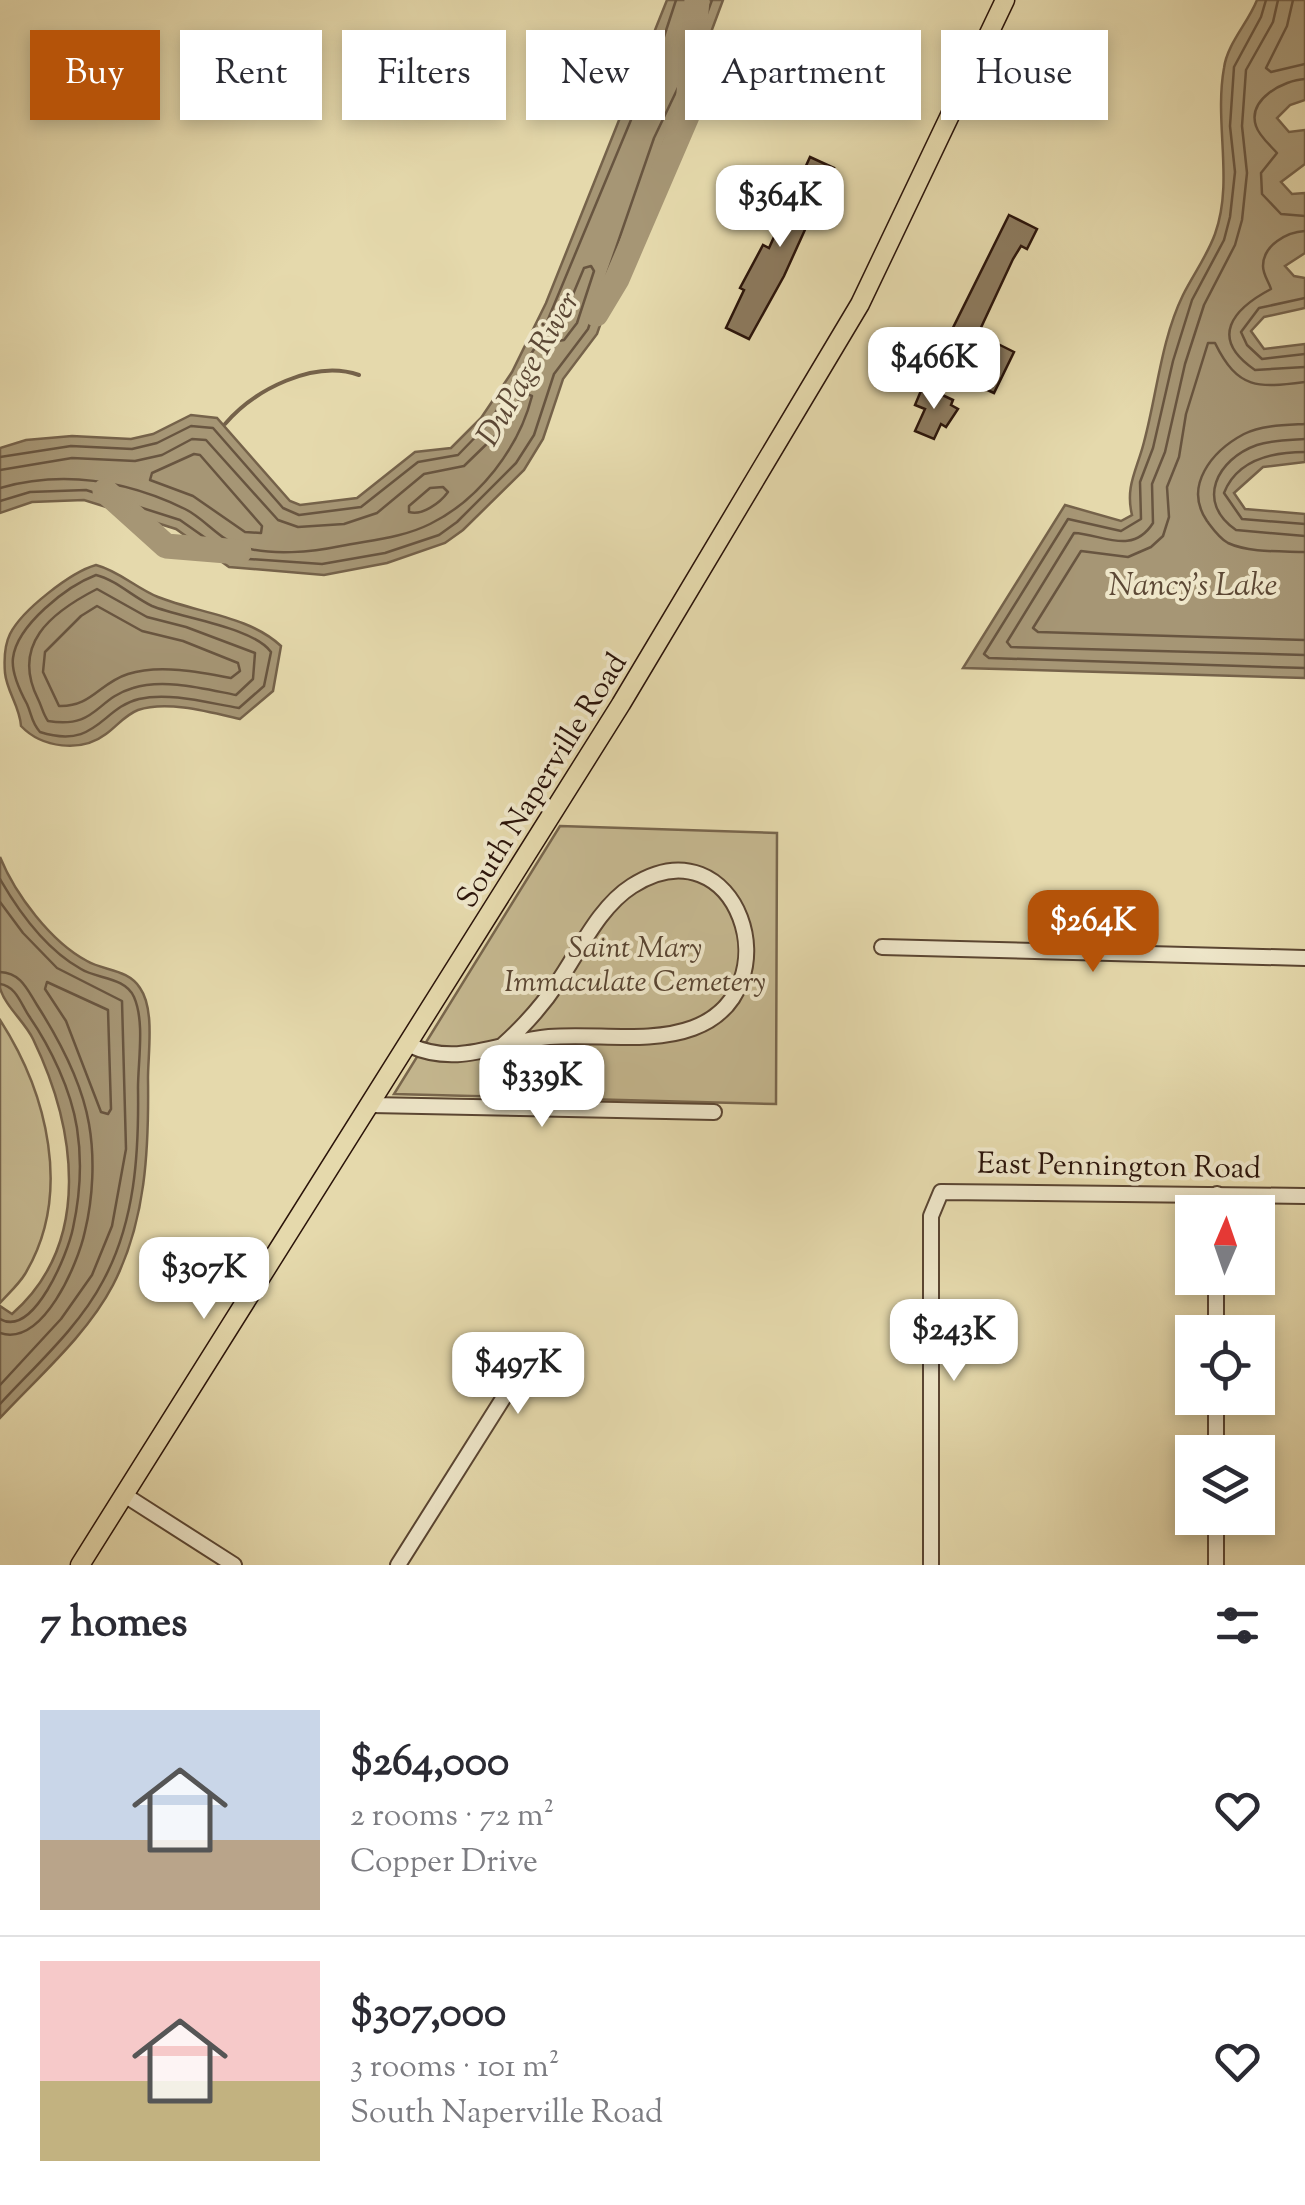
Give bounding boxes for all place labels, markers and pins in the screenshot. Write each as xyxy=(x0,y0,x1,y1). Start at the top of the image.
pin: $364K xyxy=(710,165,850,250)
pin: $466K xyxy=(864,327,1004,412)
pin: $264K xyxy=(1023,890,1163,975)
pin: $339K xyxy=(472,1045,612,1130)
pin: $307K xyxy=(134,1237,274,1322)
pin: $243K xyxy=(884,1299,1024,1384)
pin: $497K xyxy=(448,1332,588,1417)

